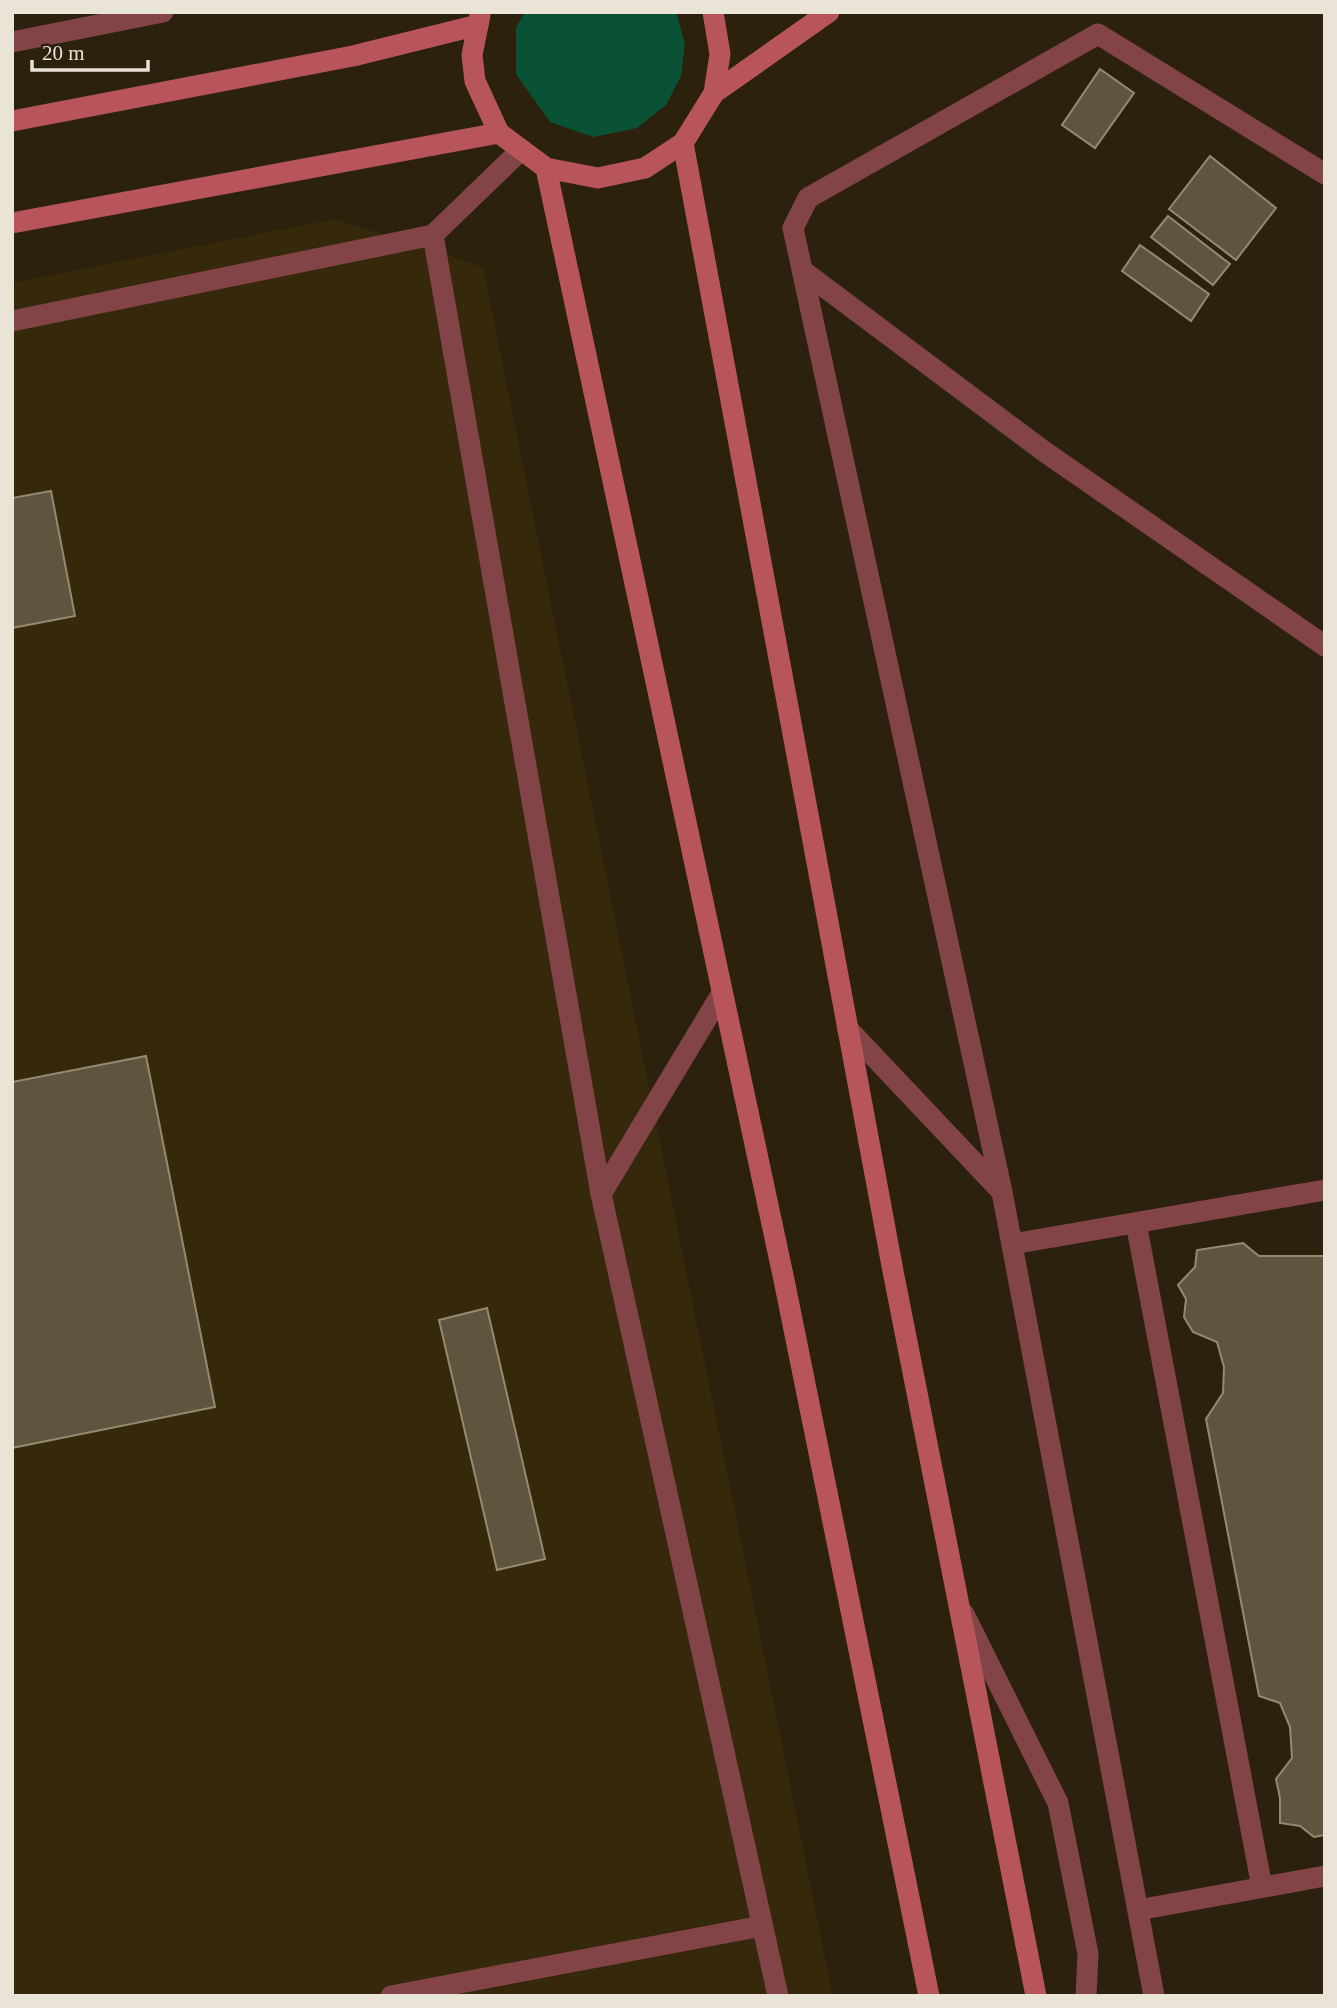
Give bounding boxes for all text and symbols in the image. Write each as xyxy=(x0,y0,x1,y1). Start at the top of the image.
scale bar xyxy=(32,28,147,72)
text: 20 m xyxy=(42,41,85,65)

